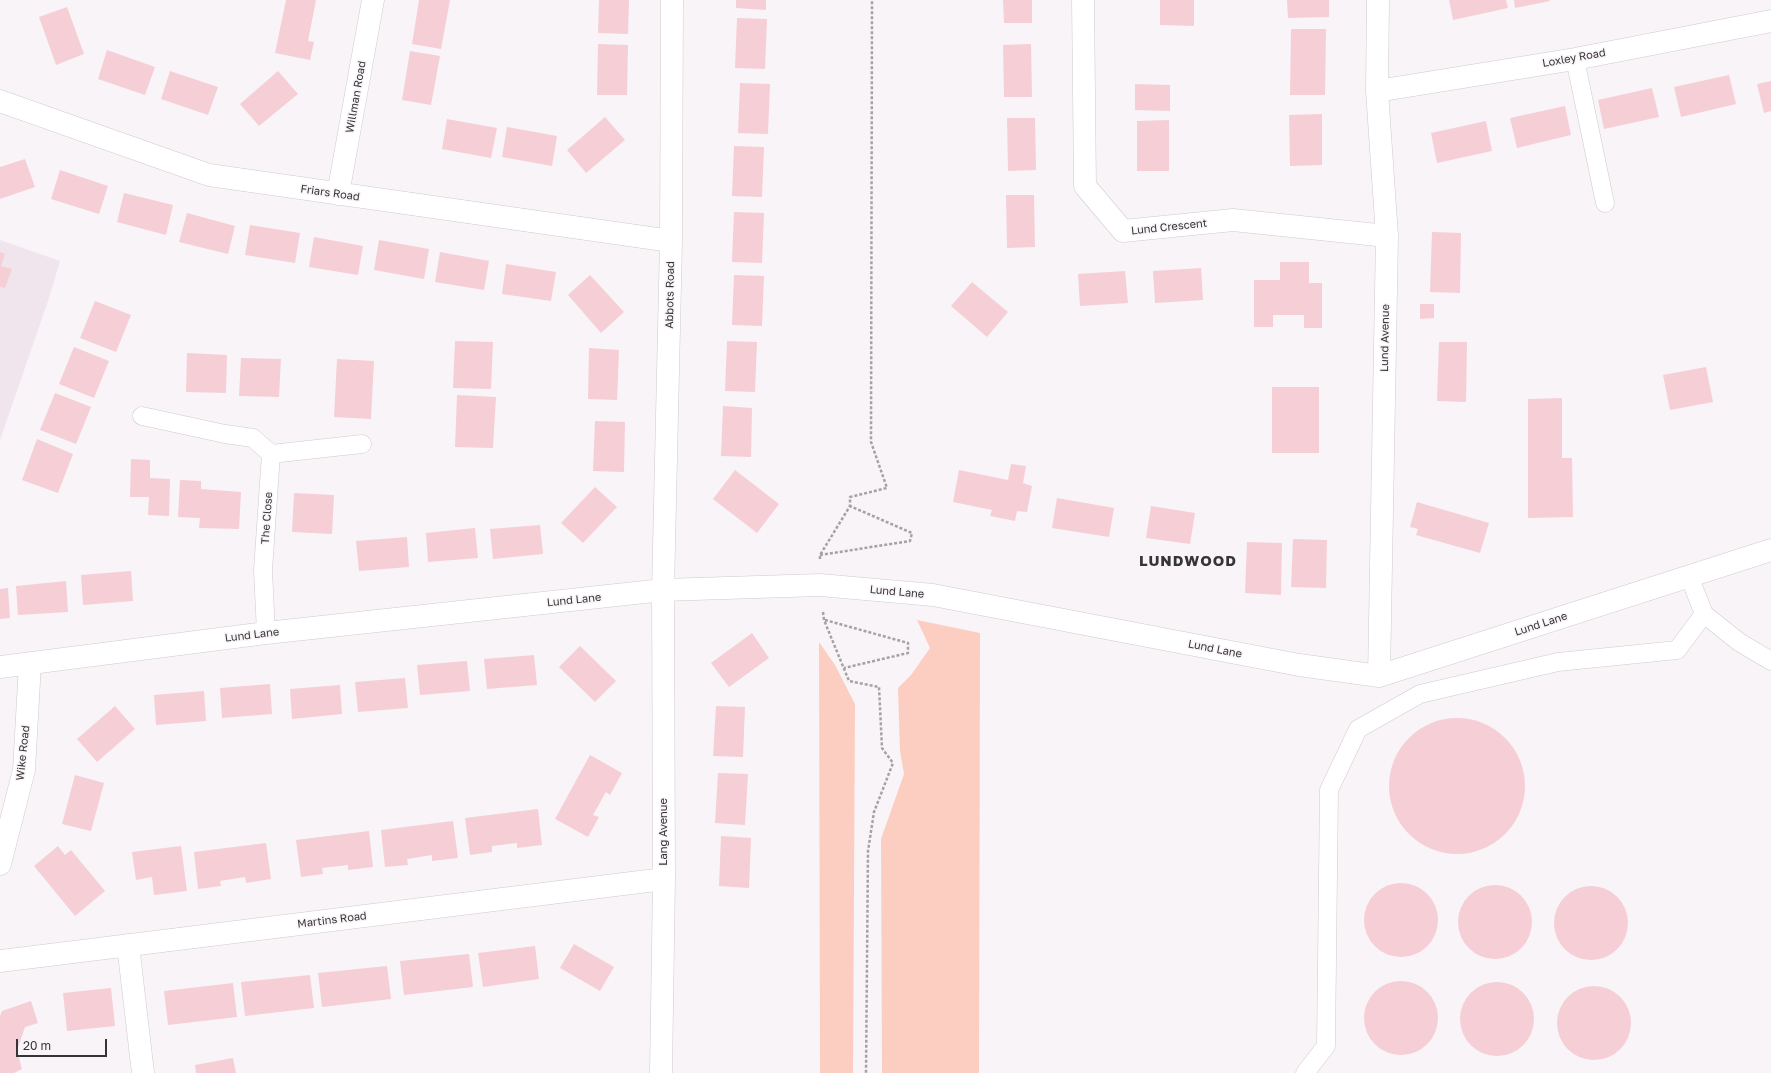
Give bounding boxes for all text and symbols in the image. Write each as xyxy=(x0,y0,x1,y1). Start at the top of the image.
street label: Loxley Road xyxy=(1541,46,1607,70)
street label: Willman Road xyxy=(343,60,369,134)
street label: Friars Road xyxy=(299,182,361,204)
street label: Lund Crescent xyxy=(1130,216,1208,238)
street label: Abbots Road xyxy=(663,261,677,329)
street label: Lund Avenue xyxy=(1378,304,1392,372)
street label: The Close xyxy=(259,491,275,545)
district label: LUNDWOOD xyxy=(1139,552,1237,570)
street label: Lund Lane xyxy=(869,583,925,601)
street label: Lund Lane xyxy=(546,591,602,609)
street label: Lund Lane xyxy=(1513,609,1569,639)
street label: Lund Lane xyxy=(224,625,280,645)
street label: Lund Lane xyxy=(1187,637,1243,661)
street label: Wike Road xyxy=(14,725,32,781)
street label: Lang Avenue xyxy=(657,798,671,866)
street label: Martins Road xyxy=(297,909,367,931)
scale bar xyxy=(18,1031,109,1057)
text: 20 m xyxy=(23,1038,51,1053)

